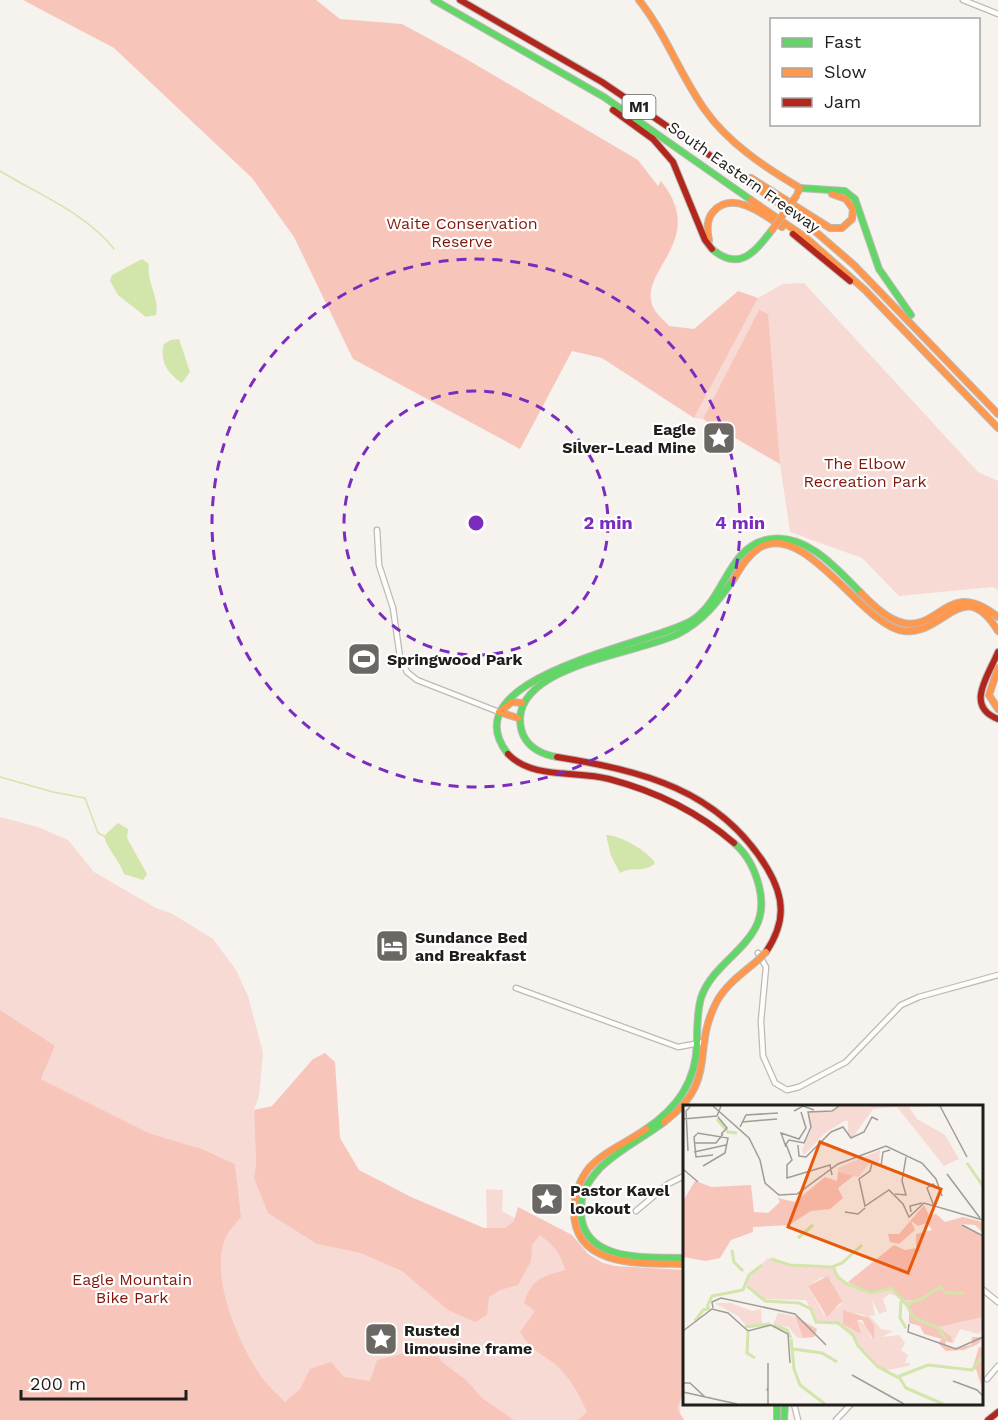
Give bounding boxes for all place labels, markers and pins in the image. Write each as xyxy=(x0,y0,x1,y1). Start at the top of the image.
place label: Eagle Silver-Lead Mine xyxy=(562,420,696,457)
place icon: Eagle Silver-Lead Mine xyxy=(701,420,737,456)
centre of rings xyxy=(466,513,486,533)
sports icon: Springwood Park xyxy=(346,641,382,677)
place label: Springwood Park xyxy=(387,650,522,669)
hotel icon: Sundance Bed and Breakfast xyxy=(374,928,410,964)
place label: Sundance Bed and Breakfast xyxy=(415,928,527,965)
place icon: Pastor Kavel lookout xyxy=(529,1181,565,1217)
place label: Pastor Kavel lookout xyxy=(570,1181,670,1218)
place icon: Rusted limousine frame xyxy=(363,1321,399,1357)
place label: Rusted limousine frame xyxy=(404,1321,532,1358)

